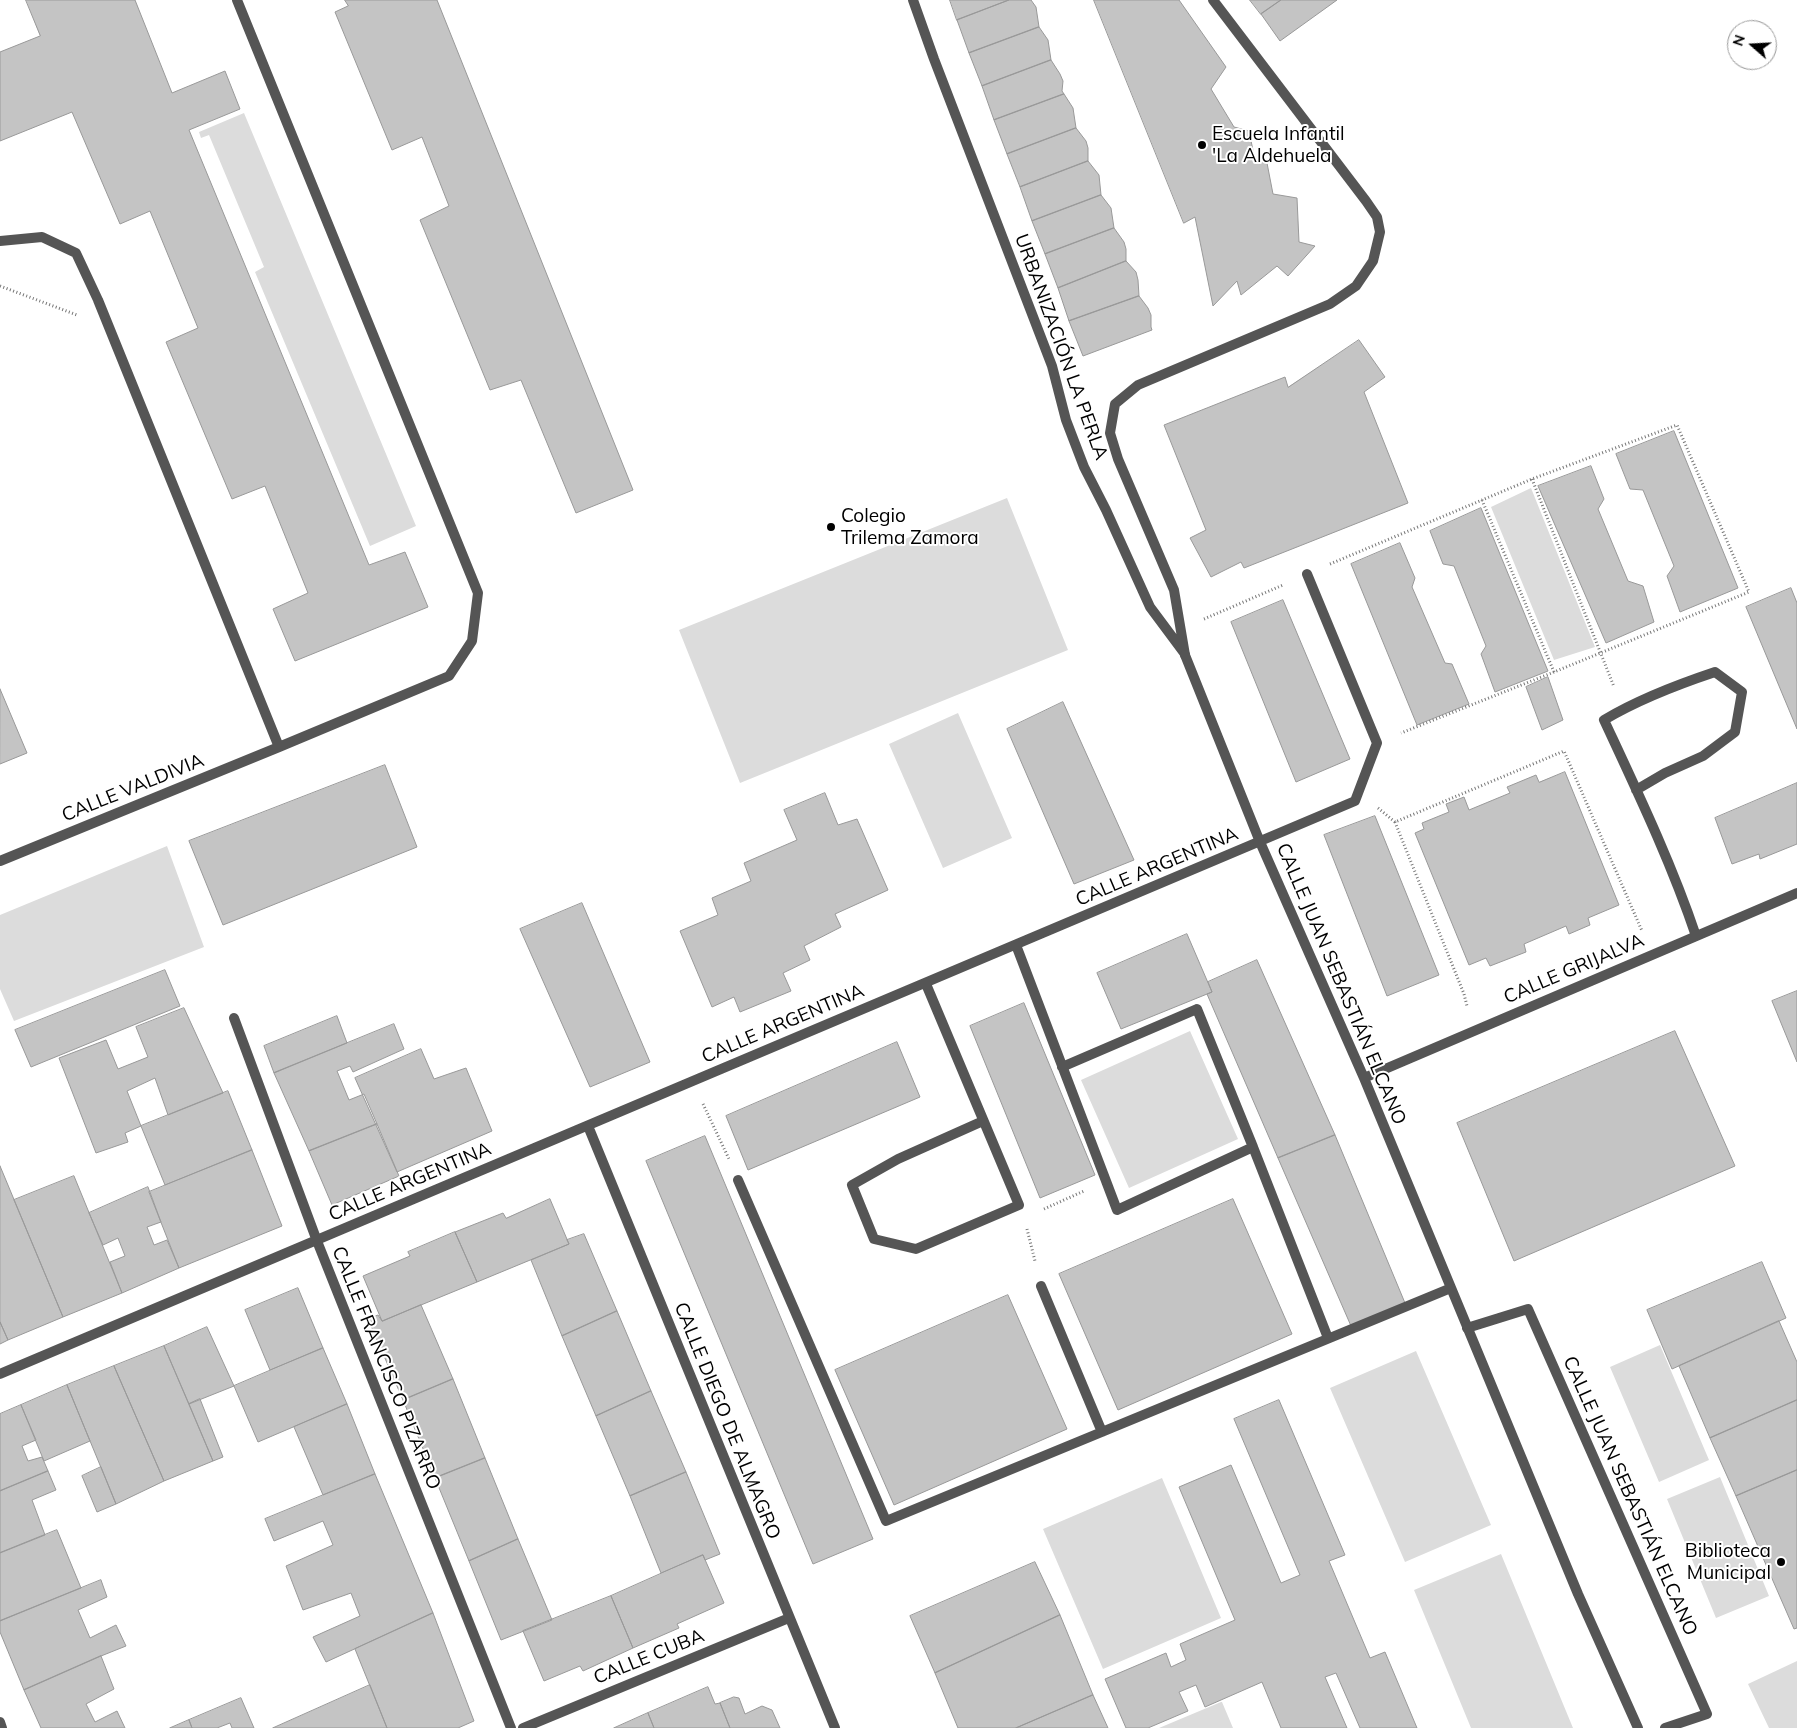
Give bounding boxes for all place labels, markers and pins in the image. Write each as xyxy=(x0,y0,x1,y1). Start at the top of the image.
place label: Escuela Infantil 'La Aldehuela xyxy=(1212,123,1345,167)
marker: Escuela Infantil 'La Aldehuela xyxy=(1196,139,1208,151)
place label: Colegio Trilema Zamora xyxy=(841,505,979,549)
marker: Colegio Trilema Zamora xyxy=(825,521,837,533)
place label: Biblioteca Municipal xyxy=(1685,1540,1771,1584)
marker: Biblioteca Municipal xyxy=(1775,1556,1787,1568)

